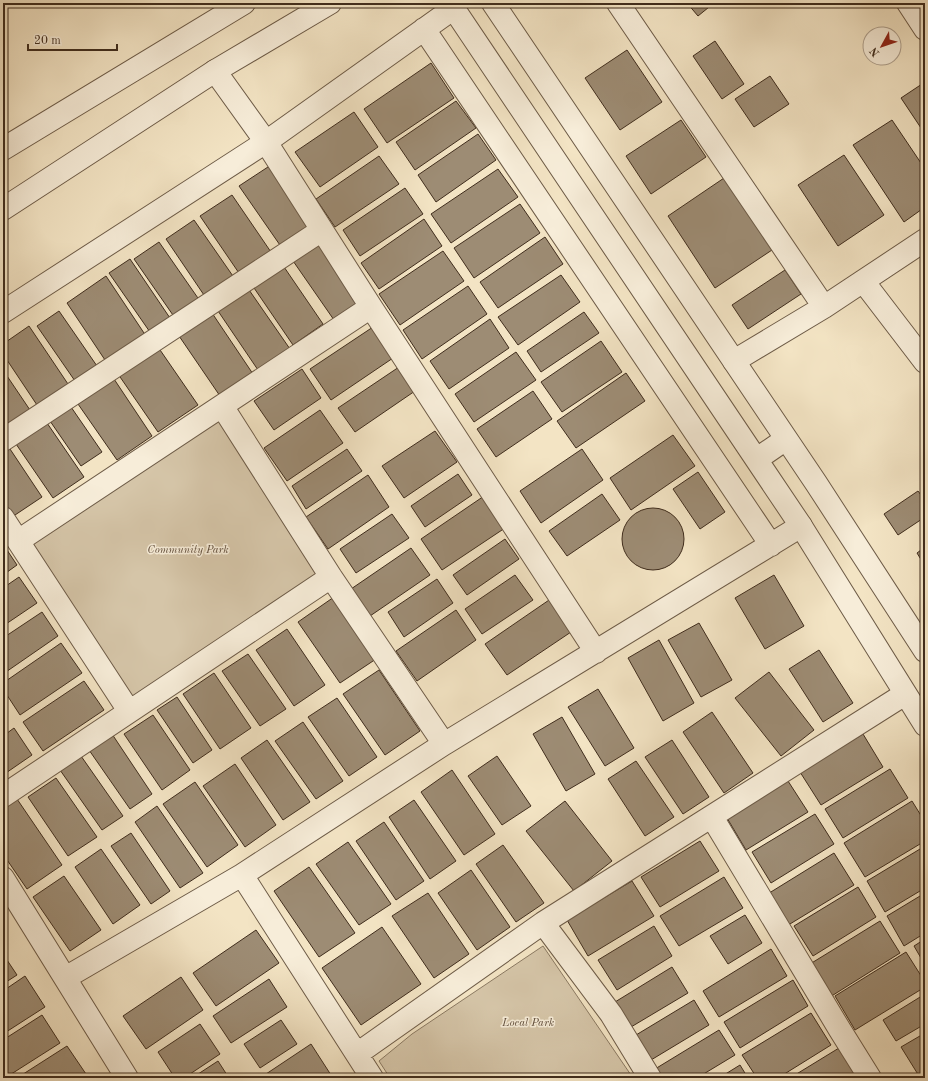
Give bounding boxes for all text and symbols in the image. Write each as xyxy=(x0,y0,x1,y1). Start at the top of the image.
scale bar xyxy=(28,26,117,52)
north arrow xyxy=(862,26,902,66)
text: 20 m xyxy=(34,35,61,47)
text: N xyxy=(868,44,882,58)
park label: Community Park xyxy=(147,545,229,556)
park label: Local Park xyxy=(501,1018,555,1029)

